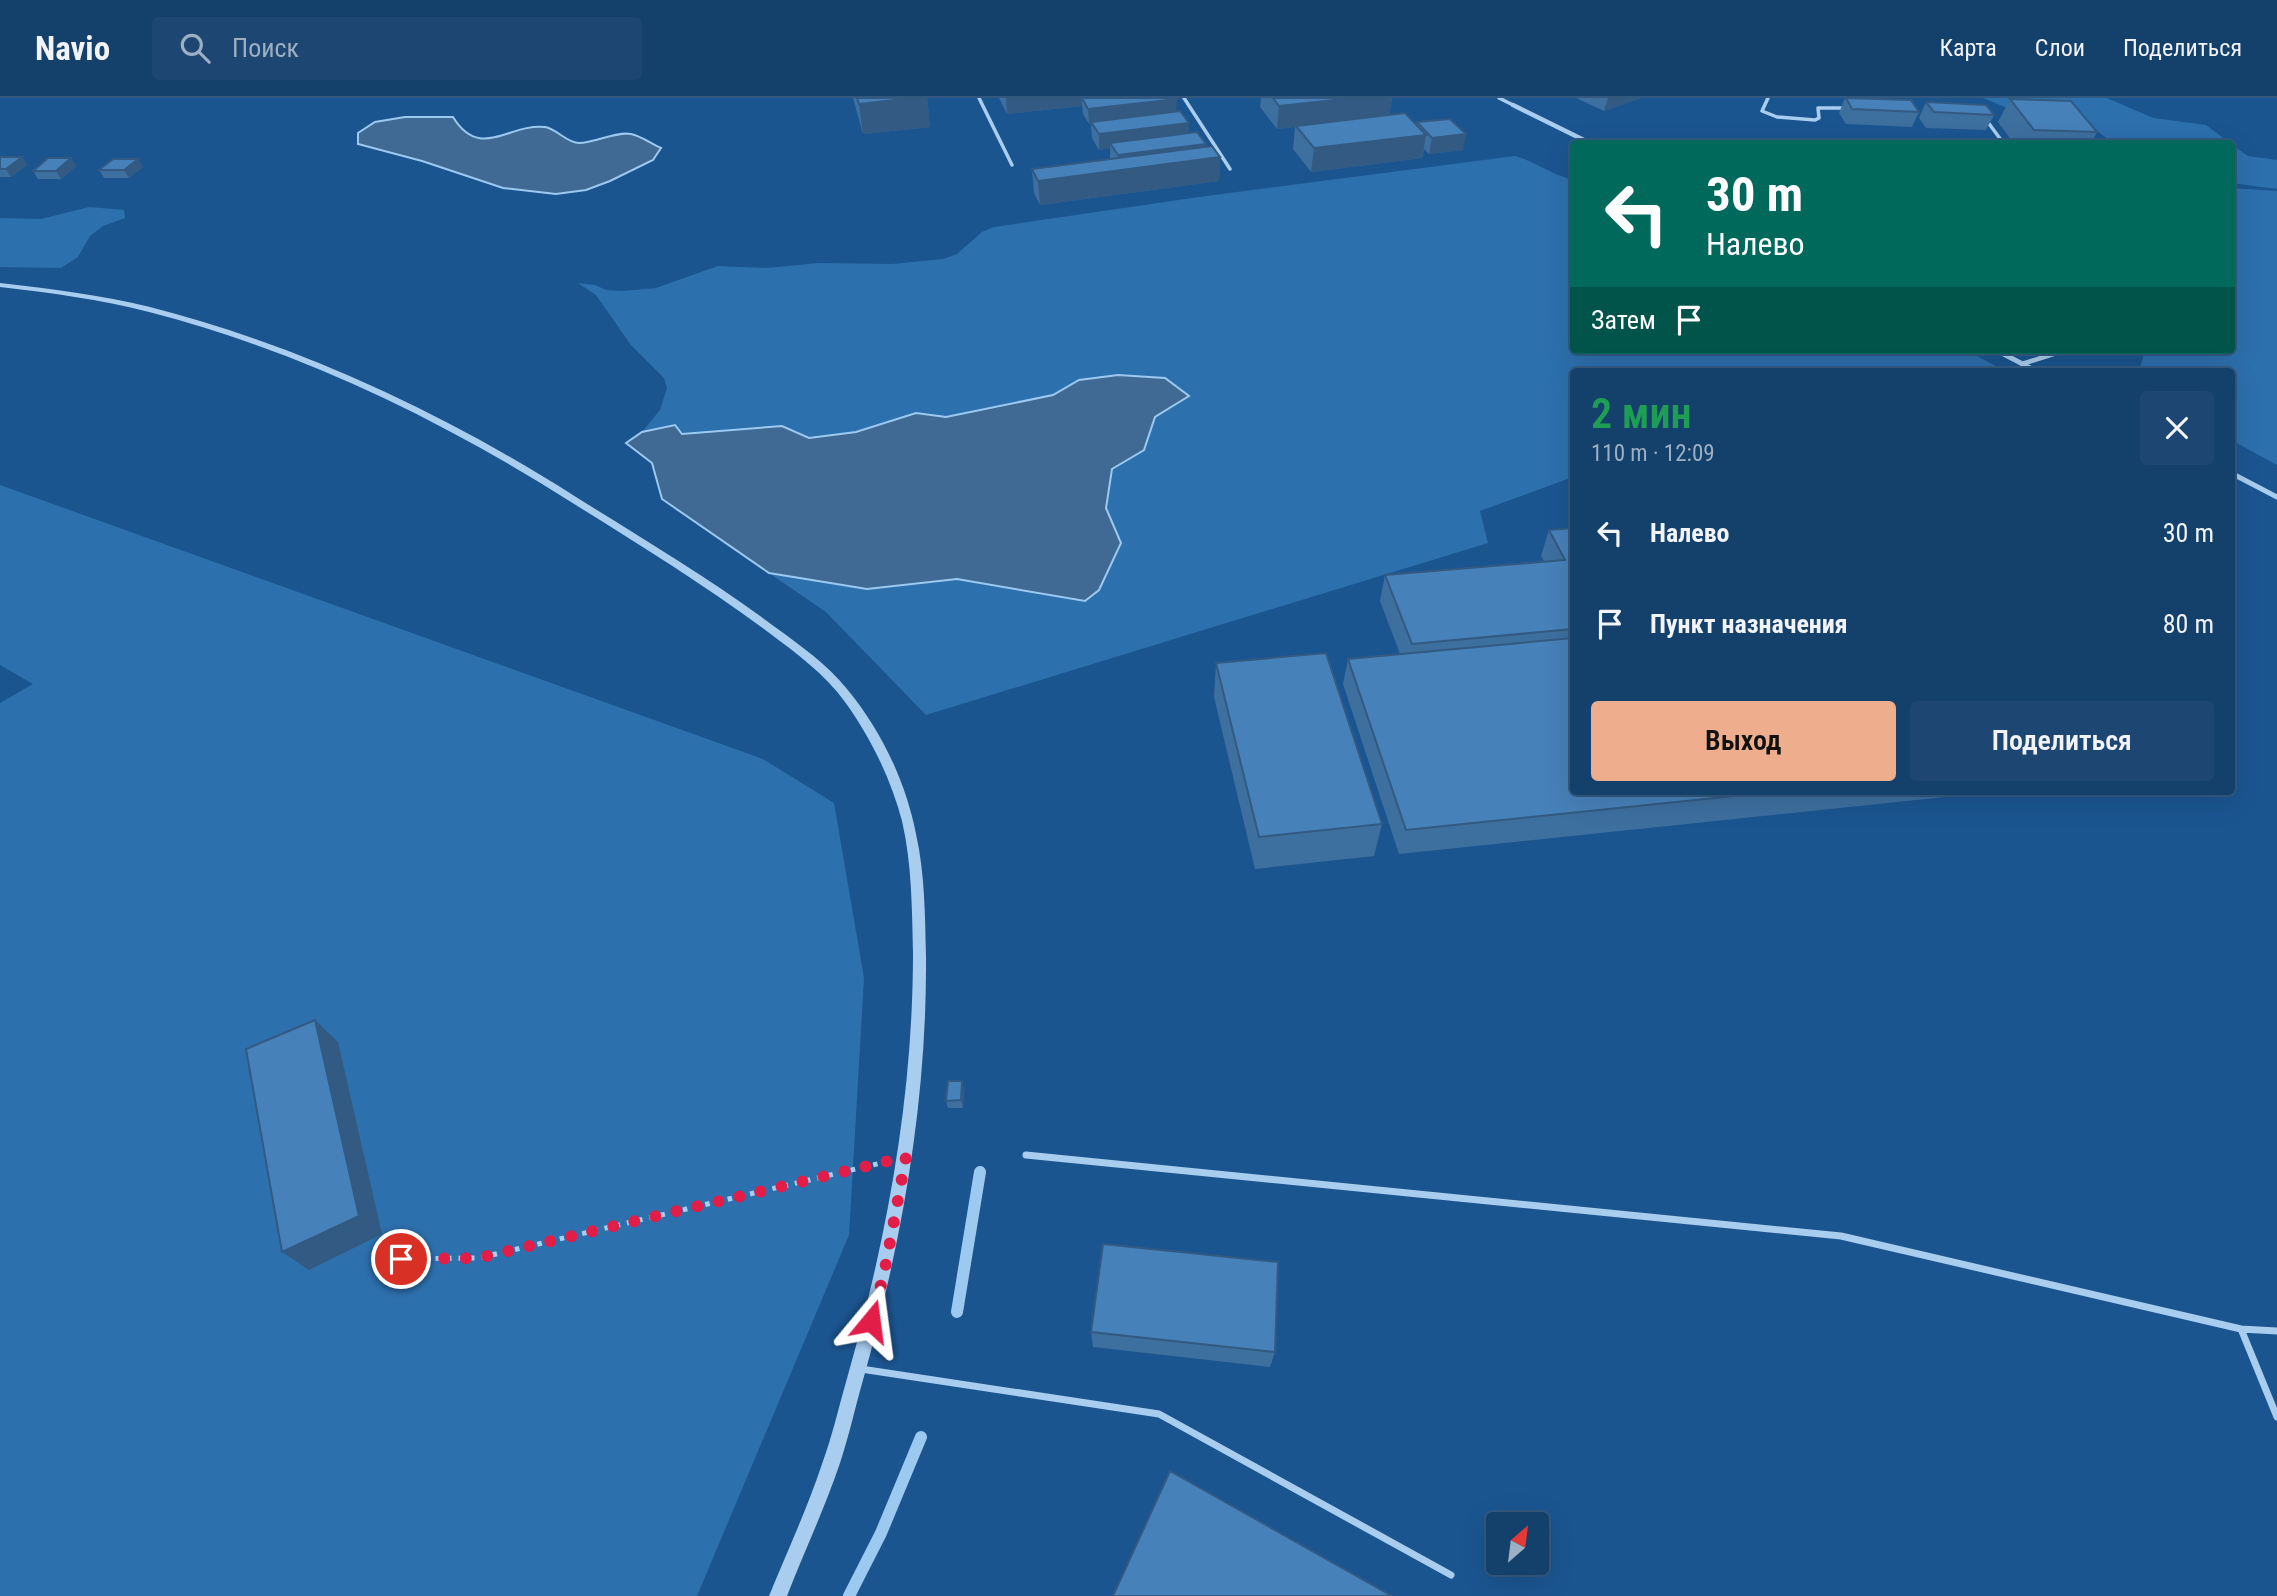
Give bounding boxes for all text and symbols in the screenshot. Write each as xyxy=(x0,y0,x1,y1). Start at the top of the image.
search box xyxy=(152,17,642,80)
text: Navio xyxy=(35,29,110,68)
icon: search xyxy=(176,29,214,67)
text: Поиск xyxy=(232,33,299,63)
text: Карта xyxy=(1939,34,1997,62)
text: Слои xyxy=(2035,34,2085,62)
text: Поделиться xyxy=(2123,34,2242,62)
text: 30 m xyxy=(1706,166,1803,223)
icon: left xyxy=(1591,168,1682,259)
text: Налево xyxy=(1706,225,1805,263)
icon: arrive xyxy=(1670,301,1708,339)
text: Затем xyxy=(1591,305,1656,335)
text: 2 мин xyxy=(1591,389,1692,438)
button: close xyxy=(2140,391,2214,465)
text: 110 m · 12:09 xyxy=(1591,440,1715,467)
icon: left xyxy=(1591,514,1629,552)
text: Налево xyxy=(1650,518,1730,548)
text: 30 m xyxy=(2163,518,2214,548)
icon: arrive xyxy=(1591,605,1629,643)
text: Пункт назначения xyxy=(1650,609,1848,639)
text: 80 m xyxy=(2163,609,2214,639)
button: Выход xyxy=(1591,701,1896,781)
button: Поделиться xyxy=(1910,701,2214,781)
pin xyxy=(371,1229,431,1289)
icon: arrive xyxy=(382,1240,420,1278)
position arrow xyxy=(834,1284,908,1358)
north arrow xyxy=(1486,1512,1549,1575)
map controls xyxy=(1486,1512,1549,1575)

